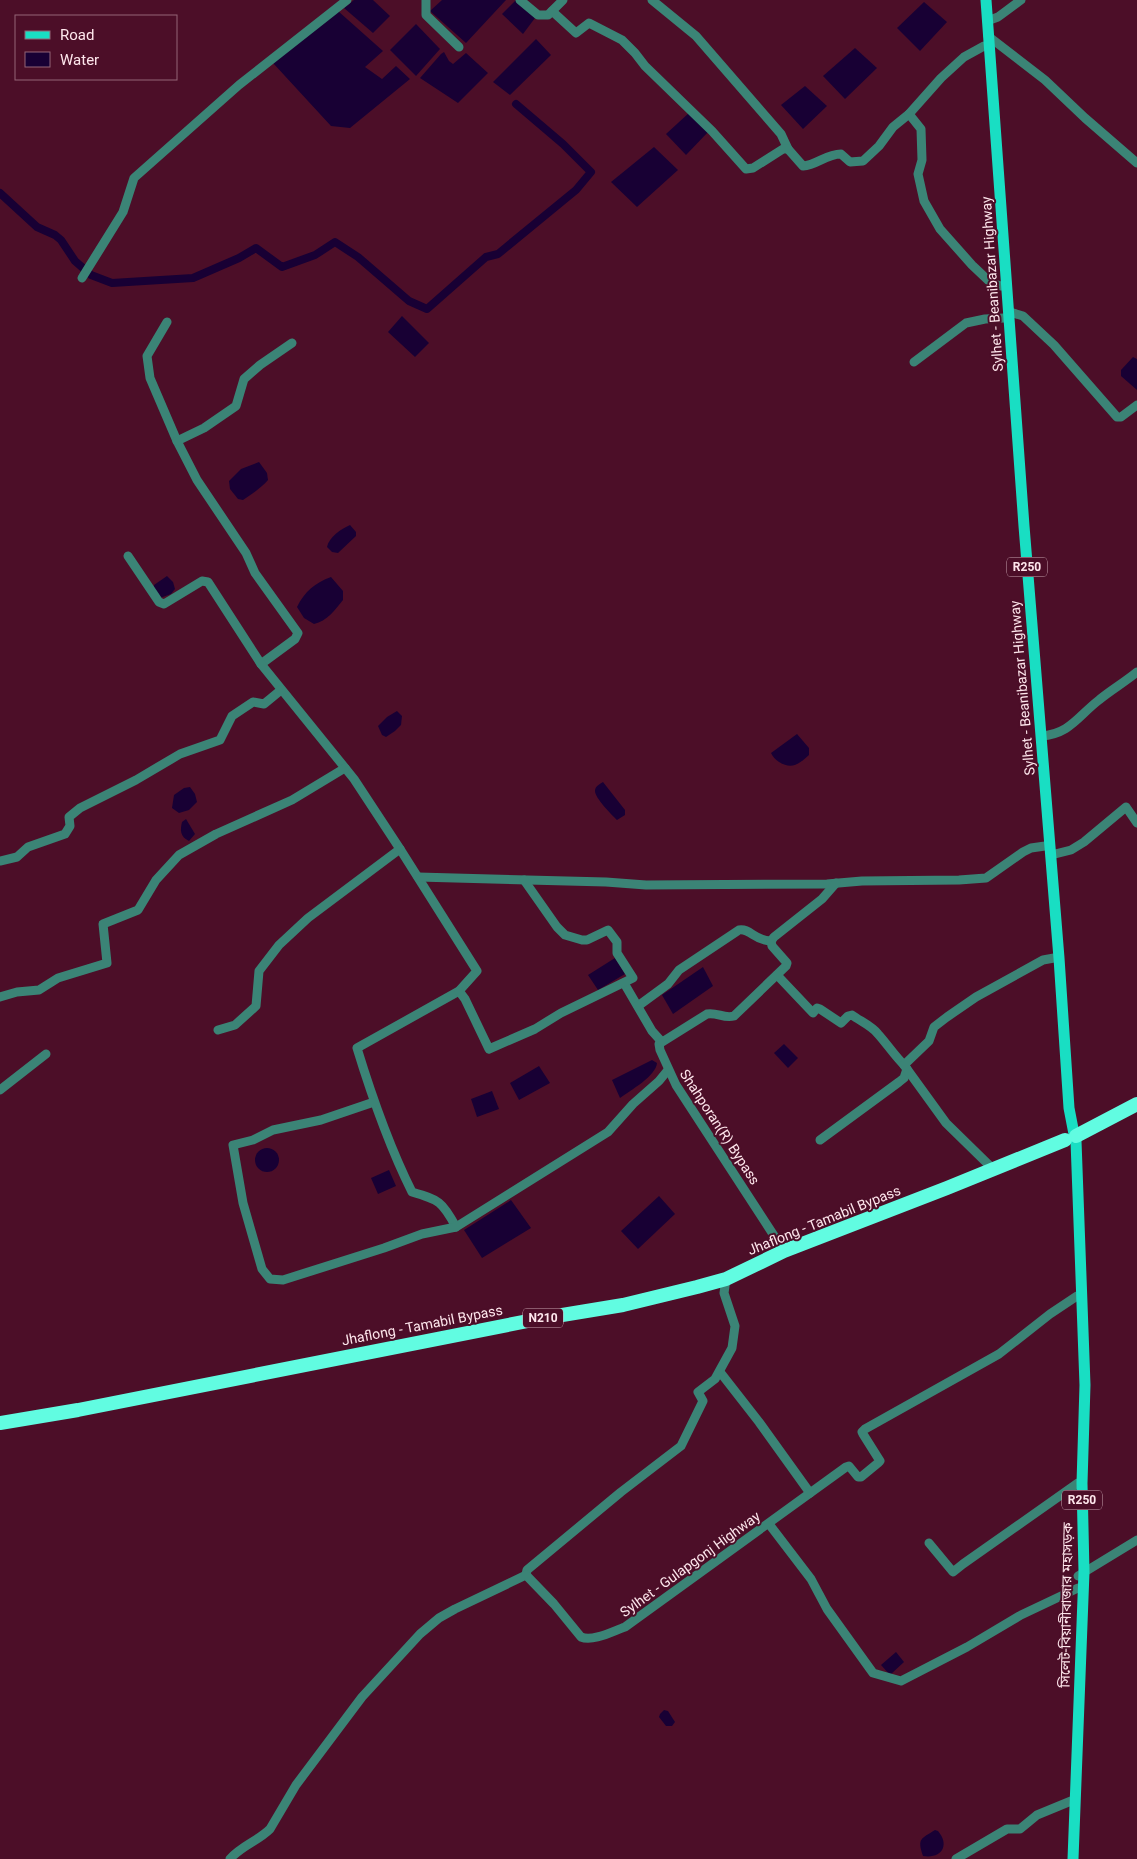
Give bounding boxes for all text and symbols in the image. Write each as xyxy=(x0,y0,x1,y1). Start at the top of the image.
legend xyxy=(15,15,178,80)
text: Road xyxy=(60,26,94,44)
text: Water xyxy=(60,51,99,69)
street label: Sylhet - Beanibazar Highway xyxy=(978,195,1006,372)
road number: R250 xyxy=(1007,558,1047,576)
street label: Sylhet - Beanibazar Highway xyxy=(1006,599,1038,776)
street label: Shahporan(R) Bypass xyxy=(676,1066,763,1188)
street label: Jhaflong - Tamabil Bypass xyxy=(745,1182,903,1258)
street label: Jhaflong - Tamabil Bypass xyxy=(340,1302,504,1348)
road number: N210 xyxy=(523,1309,563,1328)
road number: R250 xyxy=(1062,1490,1102,1510)
street label: Sylhet - Gulapgonj Highway xyxy=(617,1508,763,1620)
street label: সিলেট-বিয়ানীবাজার মহাসড়ক xyxy=(1057,1521,1075,1689)

